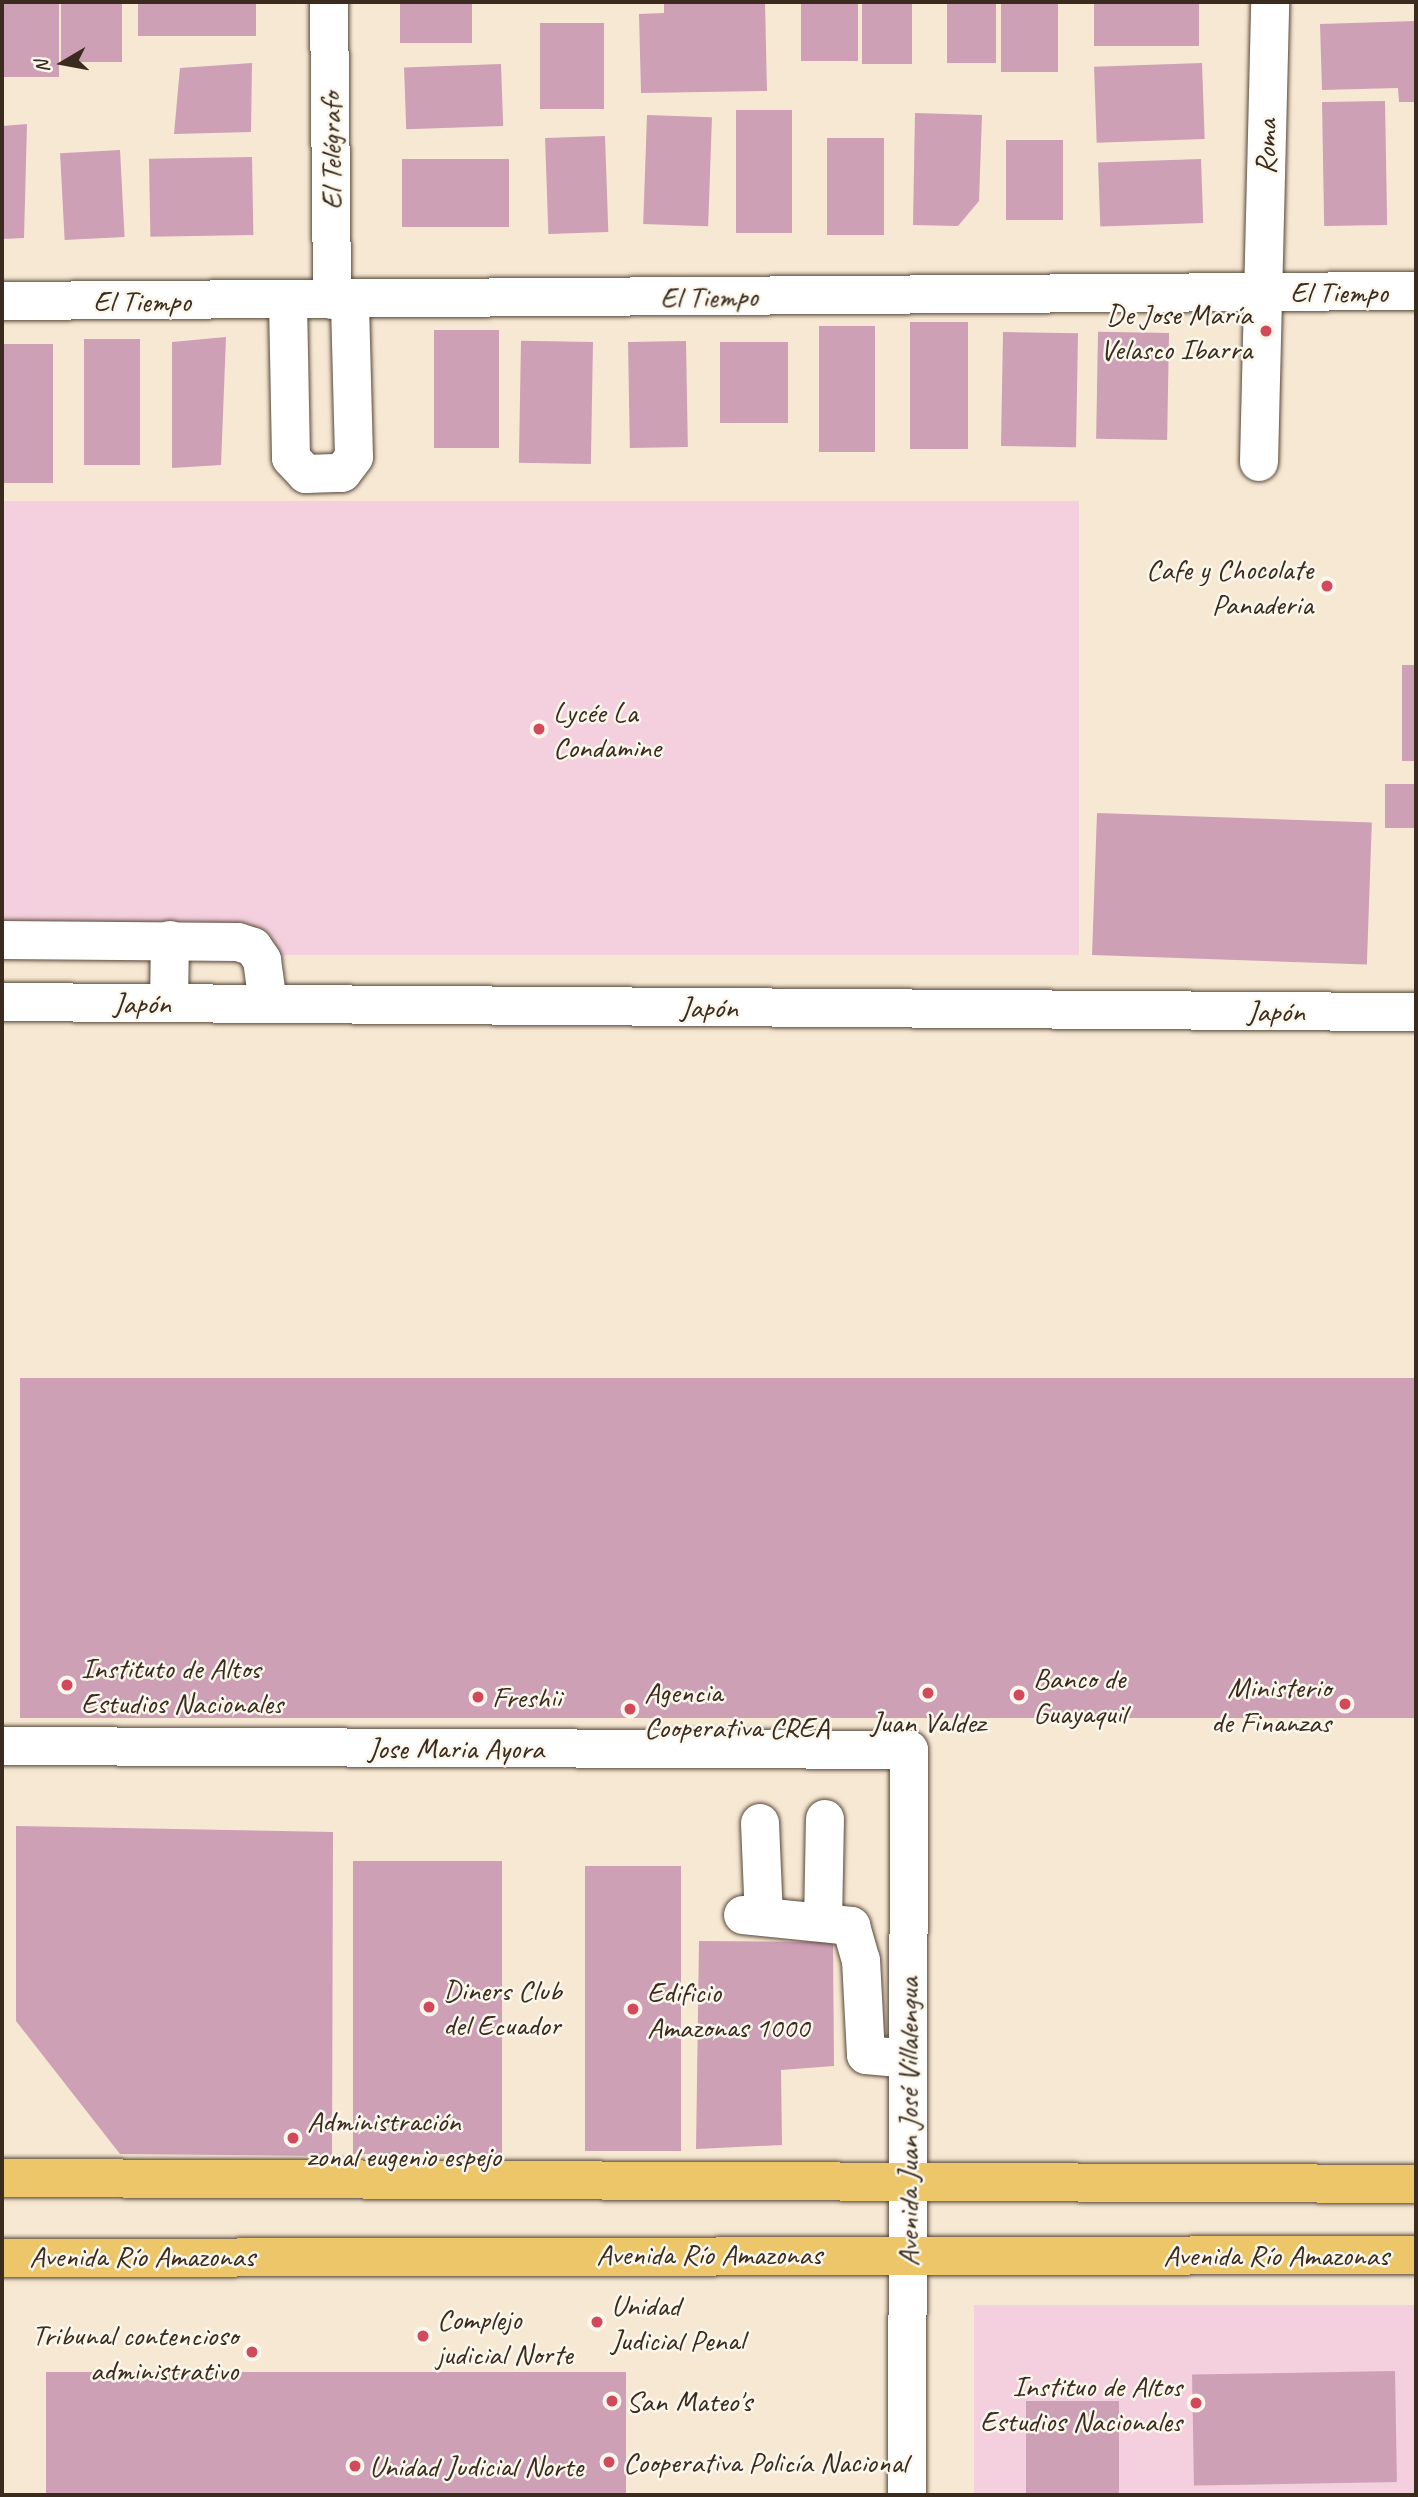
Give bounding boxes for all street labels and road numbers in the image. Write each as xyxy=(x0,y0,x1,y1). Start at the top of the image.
street label: El Telégrafo xyxy=(312,92,350,210)
street label: Roma xyxy=(1248,119,1284,175)
street label: El Tiempo xyxy=(1291,274,1387,310)
street label: El Tiempo xyxy=(661,278,757,316)
street label: El Tiempo xyxy=(94,283,190,319)
street label: Japón xyxy=(113,985,171,1021)
street label: Japón xyxy=(680,989,738,1025)
street label: Japón xyxy=(1247,993,1305,1029)
street label: Jose Maria Ayora xyxy=(368,1730,544,1766)
street label: Avenida Juan José Villalengua xyxy=(890,1978,926,2266)
street label: Avenida Río Amazonas xyxy=(596,2236,822,2272)
street label: Avenida Río Amazonas xyxy=(1163,2237,1389,2273)
street label: Avenida Río Amazonas xyxy=(29,2238,255,2274)

